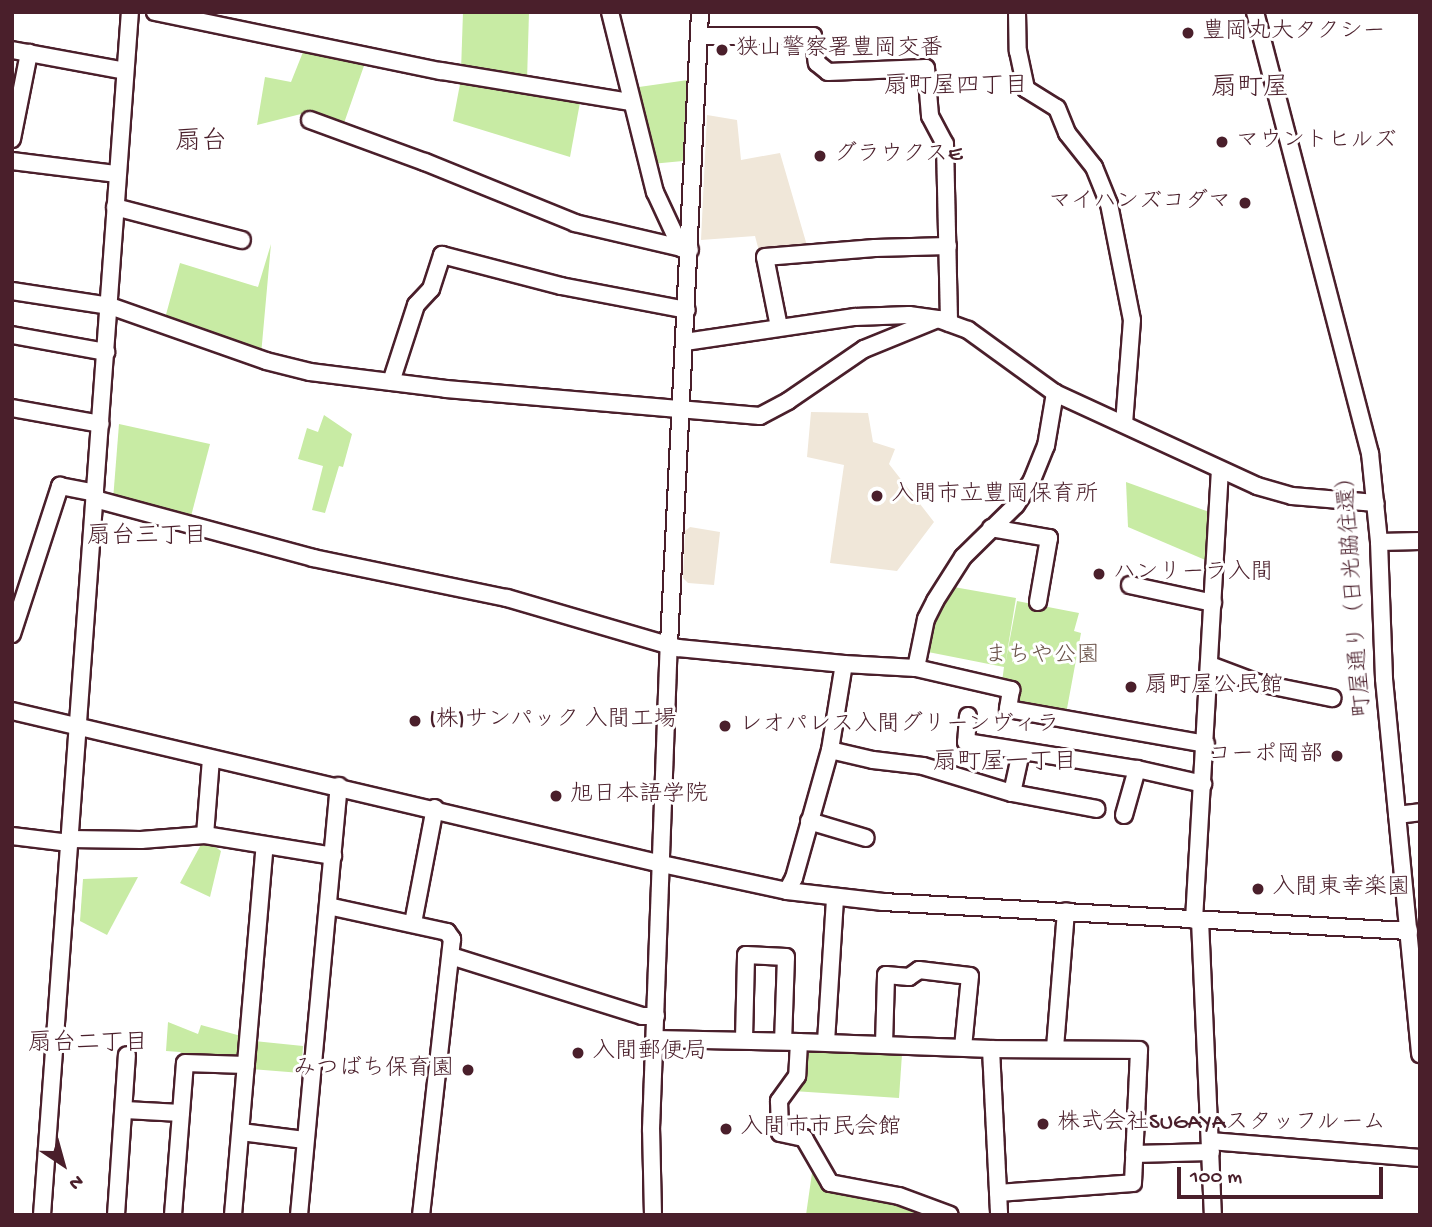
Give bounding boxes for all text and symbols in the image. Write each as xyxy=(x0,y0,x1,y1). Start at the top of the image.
place label: 豊岡丸大タクシー xyxy=(1202,19,1386,47)
marker: 豊岡丸大タクシー xyxy=(1180,25,1196,41)
place label: 狭山警察署豊岡交番 xyxy=(736,36,943,64)
marker: 狭山警察署豊岡交番 xyxy=(714,42,730,58)
district label: 扇町屋四丁目 xyxy=(884,74,1028,102)
district label: 扇町屋 xyxy=(1211,74,1289,106)
district label: 扇台 xyxy=(175,128,227,160)
place label: マウントヒルズ xyxy=(1236,128,1397,156)
marker: マウントヒルズ xyxy=(1214,134,1230,150)
place label: グラウクスE xyxy=(834,142,963,170)
marker: グラウクスE xyxy=(812,148,828,164)
place label: マイハンズコダマ xyxy=(1047,189,1231,217)
marker: マイハンズコダマ xyxy=(1237,195,1253,211)
street label: 町屋通り（日光脇往還） xyxy=(1333,464,1379,718)
place label: 入間市立豊岡保育所 xyxy=(891,482,1098,510)
marker: 入間市立豊岡保育所 xyxy=(869,488,885,504)
district label: 扇台三丁目 xyxy=(87,524,207,552)
place label: ハンリーラ入間 xyxy=(1113,560,1274,588)
marker: ハンリーラ入間 xyxy=(1091,566,1107,582)
park label: まちや公園 xyxy=(985,643,1099,671)
place label: 扇町屋公民館 xyxy=(1145,673,1283,701)
marker: 扇町屋公民館 xyxy=(1123,679,1139,695)
place label: (株)サンパック 入間工場 xyxy=(429,707,677,735)
place label: レオパレス入間グリーンヴィラ xyxy=(739,712,1061,740)
marker: (株)サンパック 入間工場 xyxy=(407,713,423,729)
marker: レオパレス入間グリーンヴィラ xyxy=(717,718,733,734)
place label: コーポ岡部 xyxy=(1208,742,1323,770)
marker: コーポ岡部 xyxy=(1329,748,1345,764)
district label: 扇町屋一丁目 xyxy=(933,750,1077,778)
place label: 旭日本語学院 xyxy=(570,782,708,810)
marker: 旭日本語学院 xyxy=(548,788,564,804)
place label: 入間東幸楽園 xyxy=(1272,875,1410,903)
marker: 入間東幸楽園 xyxy=(1250,881,1266,897)
district label: 扇台二丁目 xyxy=(28,1031,148,1059)
place label: 入間郵便局 xyxy=(592,1039,707,1067)
marker: 入間郵便局 xyxy=(570,1045,586,1061)
place label: みつばち保育園 xyxy=(293,1056,454,1084)
marker: みつばち保育園 xyxy=(460,1062,476,1078)
place label: 株式会社SUGAYAスタッフルーム xyxy=(1057,1110,1387,1138)
place label: 入間市市民会館 xyxy=(740,1115,901,1143)
marker: 株式会社SUGAYAスタッフルーム xyxy=(1035,1116,1051,1132)
marker: 入間市市民会館 xyxy=(718,1121,734,1137)
north arrow xyxy=(28,1129,98,1199)
scale bar xyxy=(1180,1154,1386,1198)
text: 100 m xyxy=(1190,1166,1242,1191)
text: N xyxy=(64,1168,87,1194)

